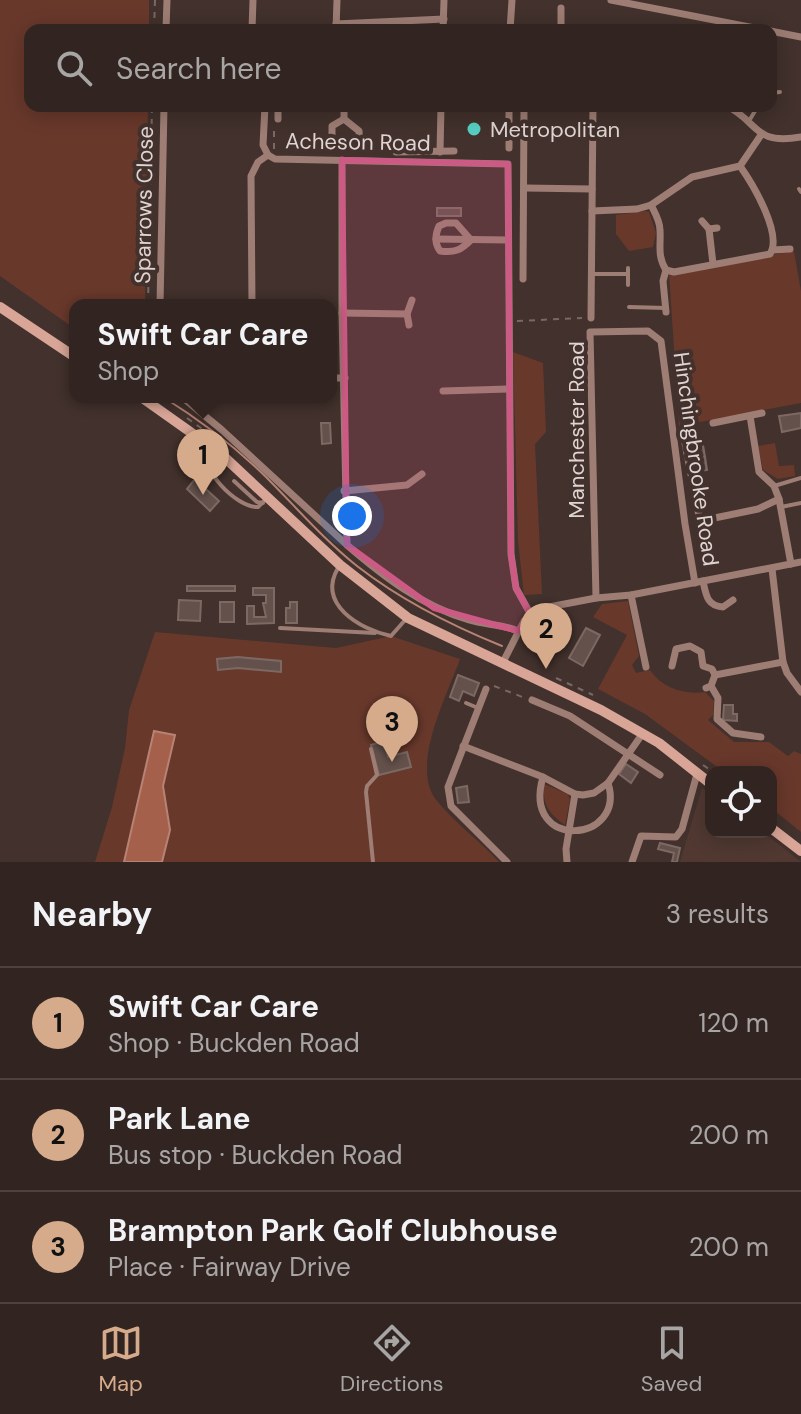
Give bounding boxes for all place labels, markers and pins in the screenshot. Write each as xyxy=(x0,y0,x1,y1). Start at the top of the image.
place label: Metropolitan xyxy=(490,115,620,144)
marker: Metropolitan xyxy=(465,120,483,138)
pin: 1 xyxy=(177,429,229,495)
pin: 2 xyxy=(520,603,572,669)
pin: 3 xyxy=(366,696,418,762)

